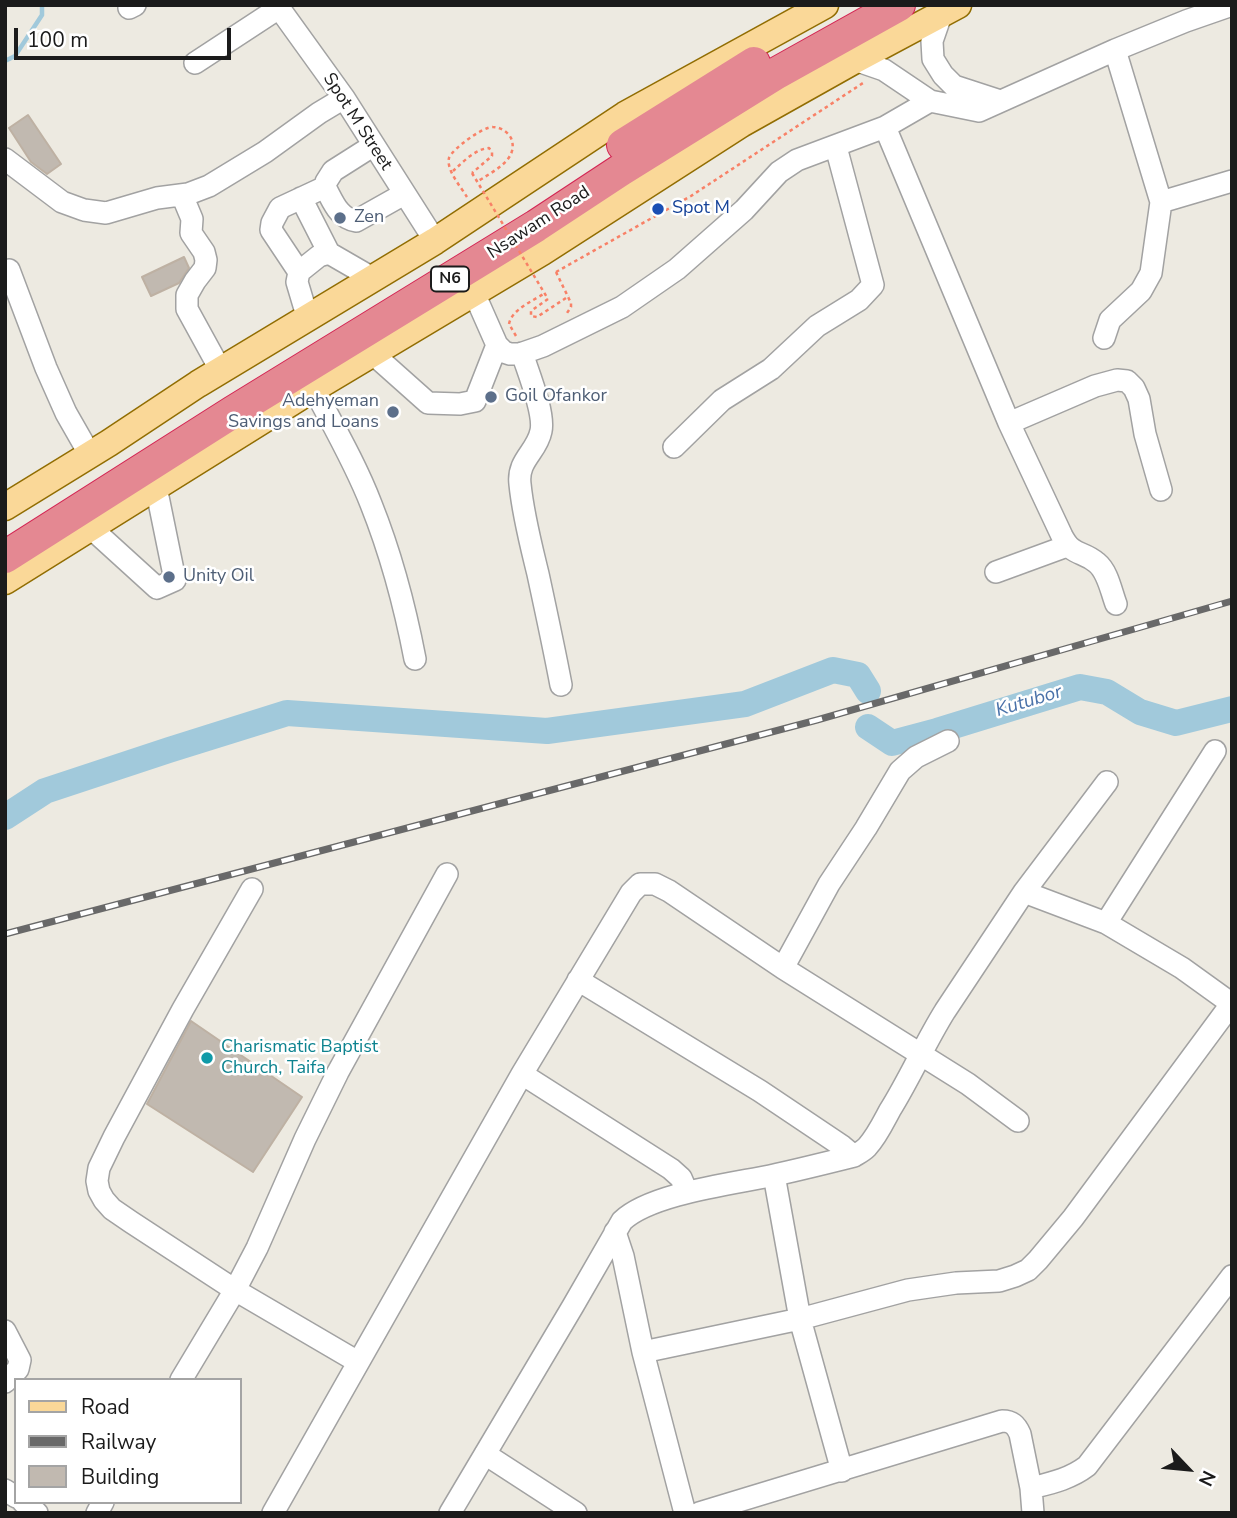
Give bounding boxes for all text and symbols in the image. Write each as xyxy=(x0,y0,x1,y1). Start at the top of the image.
scale bar xyxy=(18,14,234,58)
text: 100 m xyxy=(27,26,88,54)
street label: Spot M Street xyxy=(318,69,396,175)
street label: Nsawam Road xyxy=(484,182,594,264)
place label: Spot M xyxy=(672,198,730,220)
marker: Spot M xyxy=(650,201,666,217)
place label: Zen xyxy=(354,207,384,229)
marker: Zen xyxy=(332,210,348,226)
road number: N6 xyxy=(431,266,469,292)
place label: Goil Ofankor xyxy=(505,386,607,408)
marker: Goil Ofankor xyxy=(483,389,499,405)
place label: Adehyeman Savings and Loans xyxy=(228,391,379,434)
marker: Adehyeman Savings and Loans xyxy=(385,404,401,420)
place label: Unity Oil xyxy=(183,566,254,588)
marker: Unity Oil xyxy=(161,569,177,585)
water label: Kutubor xyxy=(993,681,1065,723)
place label: Charismatic Baptist Church, Taifa xyxy=(221,1037,378,1080)
marker: Charismatic Baptist Church, Taifa xyxy=(199,1050,215,1066)
legend xyxy=(14,1378,242,1504)
text: Road xyxy=(81,1393,130,1421)
text: Railway xyxy=(81,1428,156,1456)
north arrow xyxy=(1153,1434,1223,1504)
text: Building xyxy=(81,1463,159,1491)
text: N xyxy=(1192,1466,1222,1490)

